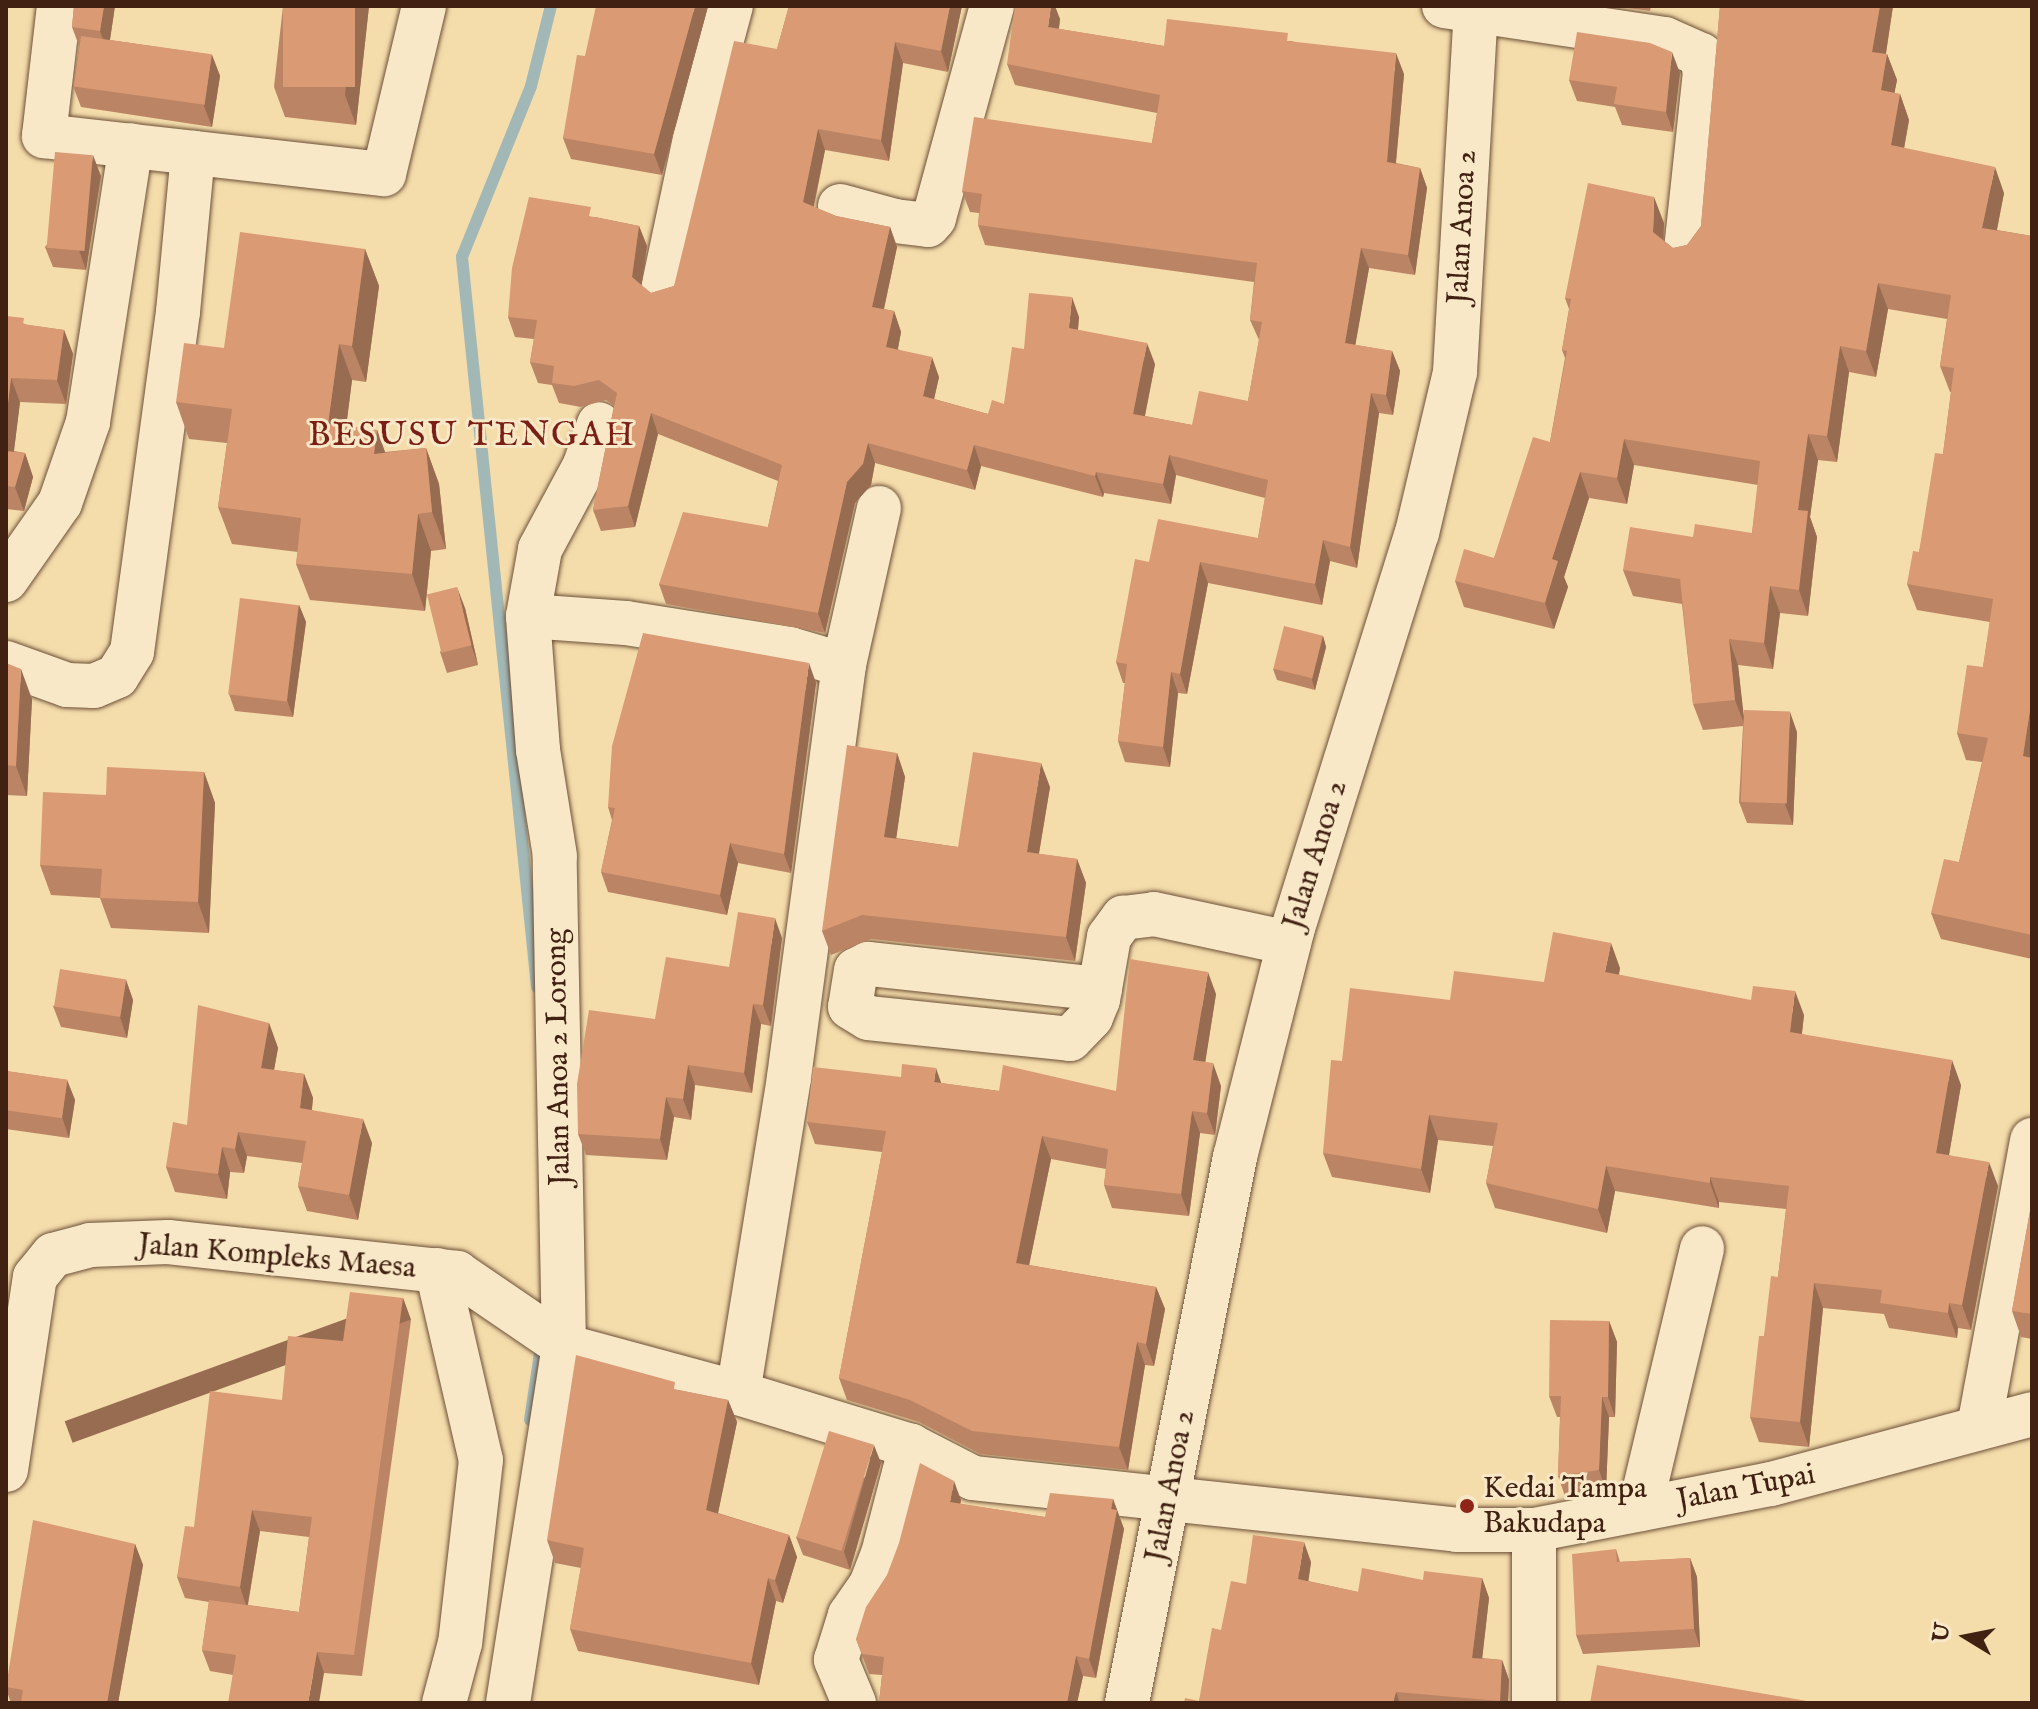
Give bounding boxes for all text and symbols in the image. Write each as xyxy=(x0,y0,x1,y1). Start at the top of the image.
street label: Jalan Anoa 2 xyxy=(1441,149,1485,305)
district label: BESUSU TENGAH xyxy=(308,416,636,456)
street label: Jalan Anoa 2 xyxy=(1276,776,1356,934)
street label: Jalan Anoa 2 Lorong xyxy=(539,928,579,1186)
street label: Jalan Kompleks Maesa xyxy=(137,1227,417,1287)
street label: Jalan Anoa 2 xyxy=(1139,1407,1203,1565)
street label: Jalan Tupai xyxy=(1674,1457,1818,1519)
place label: Kedai Tampa Bakudapa xyxy=(1483,1471,1647,1542)
marker: Kedai Tampa Bakudapa xyxy=(1458,1497,1476,1515)
north arrow xyxy=(1926,1597,2006,1677)
text: U xyxy=(1927,1621,1958,1644)

